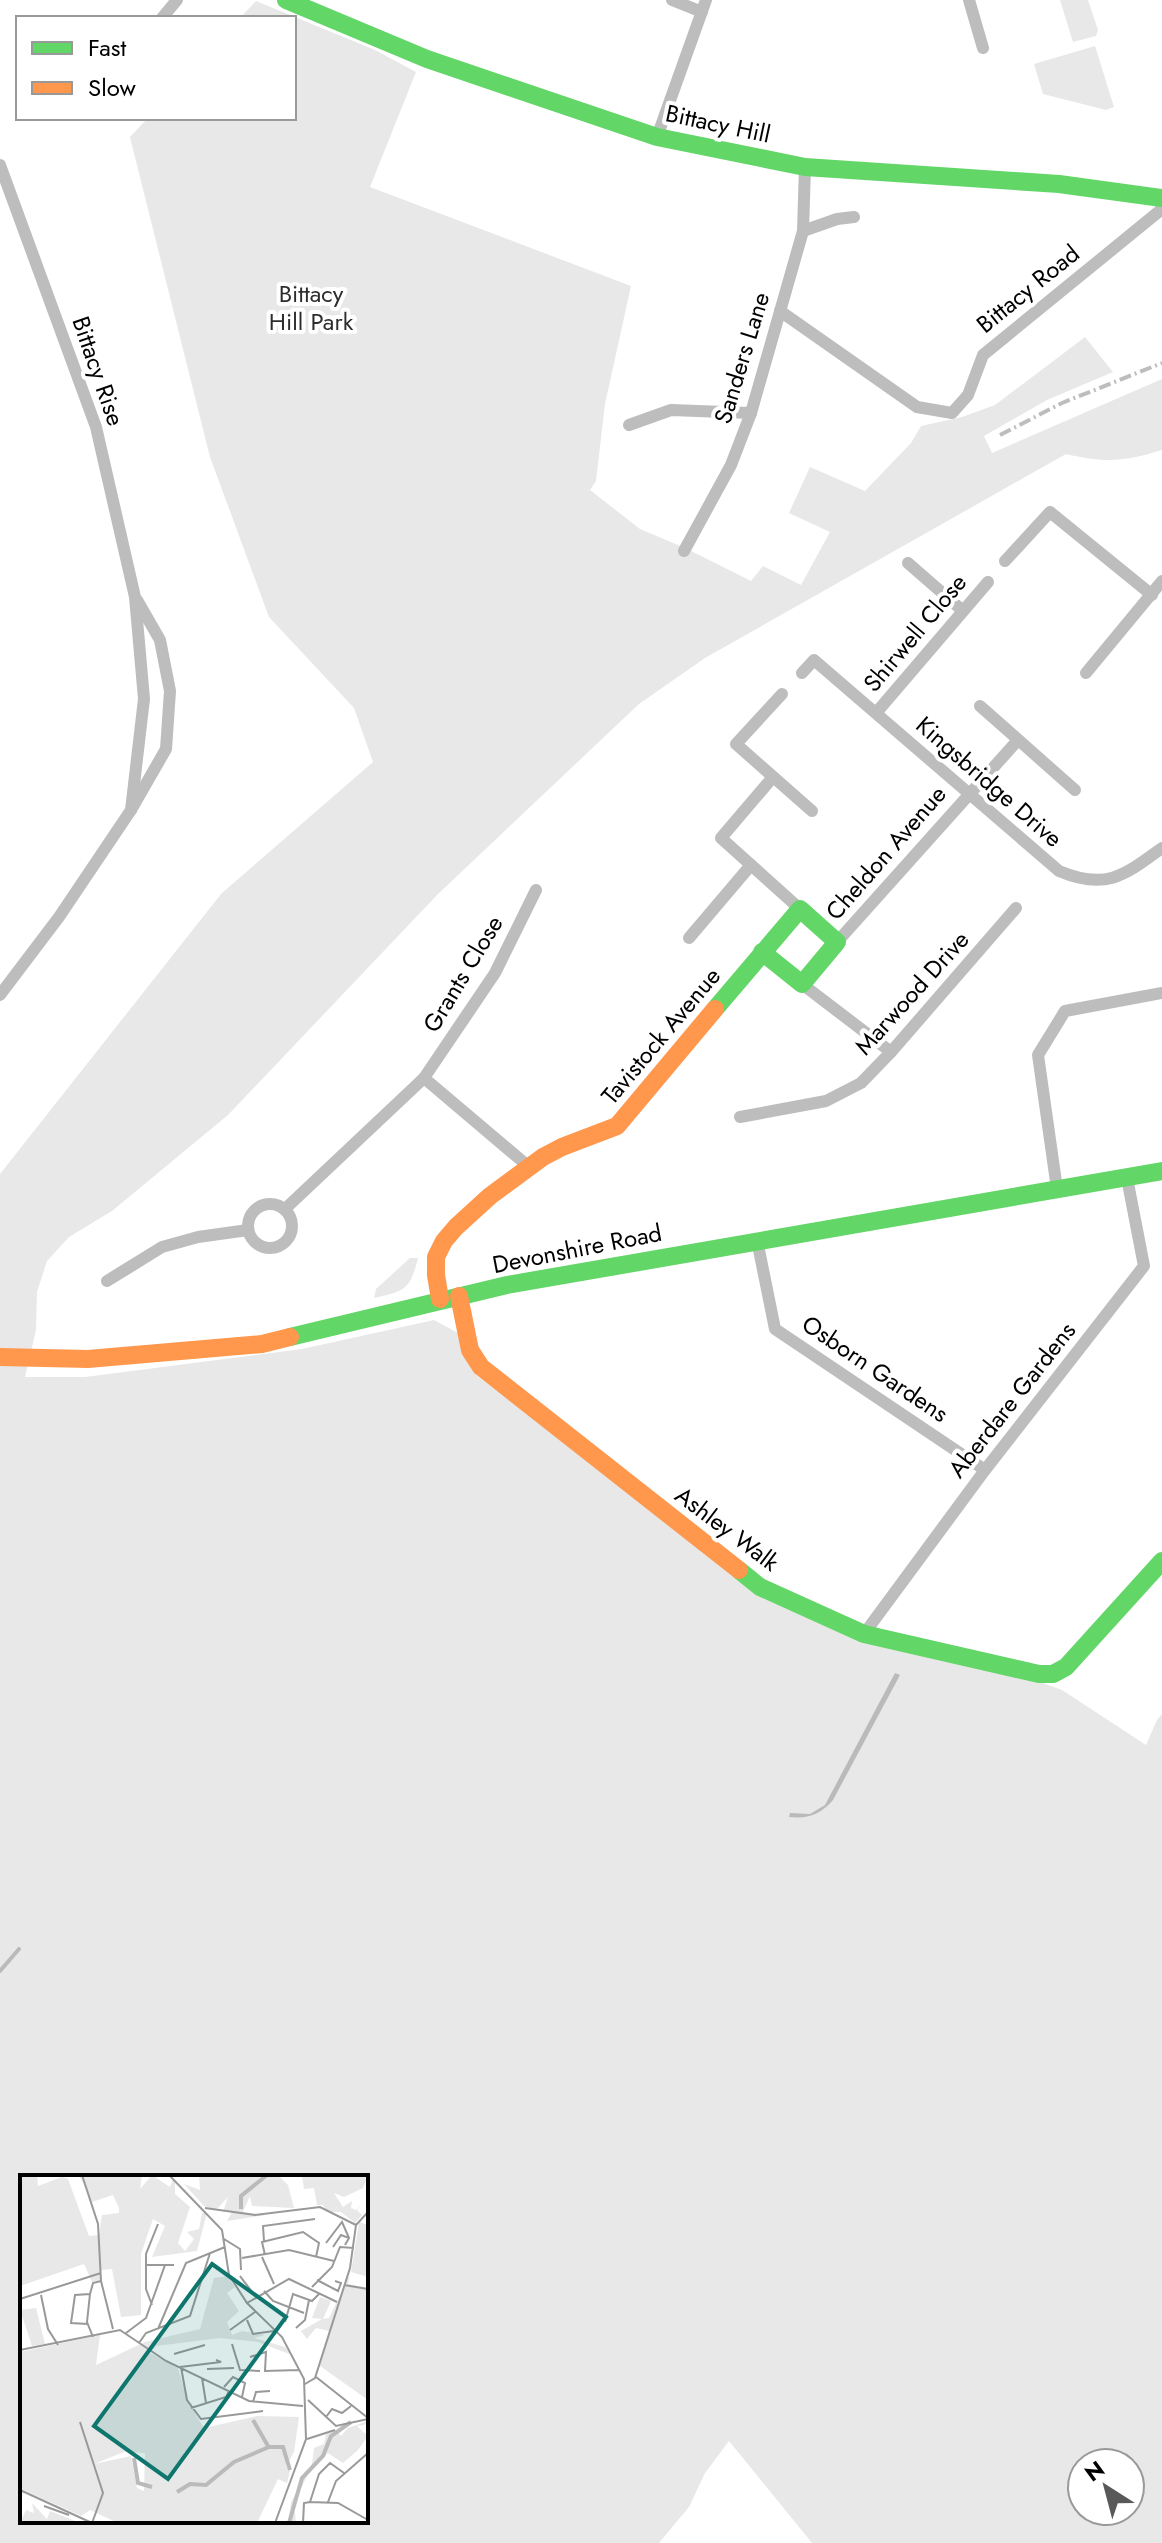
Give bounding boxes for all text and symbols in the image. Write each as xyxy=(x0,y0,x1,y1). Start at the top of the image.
legend xyxy=(16,16,296,120)
text: Fast xyxy=(88,30,126,65)
text: Slow xyxy=(88,70,136,105)
street label: Bittacy Hill xyxy=(662,95,774,152)
street label: Bittacy Road xyxy=(969,236,1087,341)
park label: Bittacy Hill Park xyxy=(269,276,354,339)
street label: Sanders Lane xyxy=(705,288,778,428)
street label: Bittacy Rise xyxy=(63,311,134,430)
street label: Shirwell Close xyxy=(855,566,974,699)
street label: Kingsbridge Drive xyxy=(908,708,1070,855)
street label: Cheldon Avenue xyxy=(817,778,954,928)
street label: Grants Close xyxy=(414,909,511,1039)
street label: Marwood Drive xyxy=(846,923,977,1062)
street label: Tavistock Avenue xyxy=(593,960,729,1112)
street label: Devonshire Road xyxy=(489,1215,665,1282)
street label: Osborn Gardens xyxy=(795,1307,956,1431)
street label: Aberdare Gardens xyxy=(939,1314,1084,1485)
street label: Ashley Walk xyxy=(668,1478,787,1580)
inset map xyxy=(20,2175,368,2523)
north arrow xyxy=(1066,2447,1146,2527)
text: N xyxy=(1078,2453,1111,2489)

